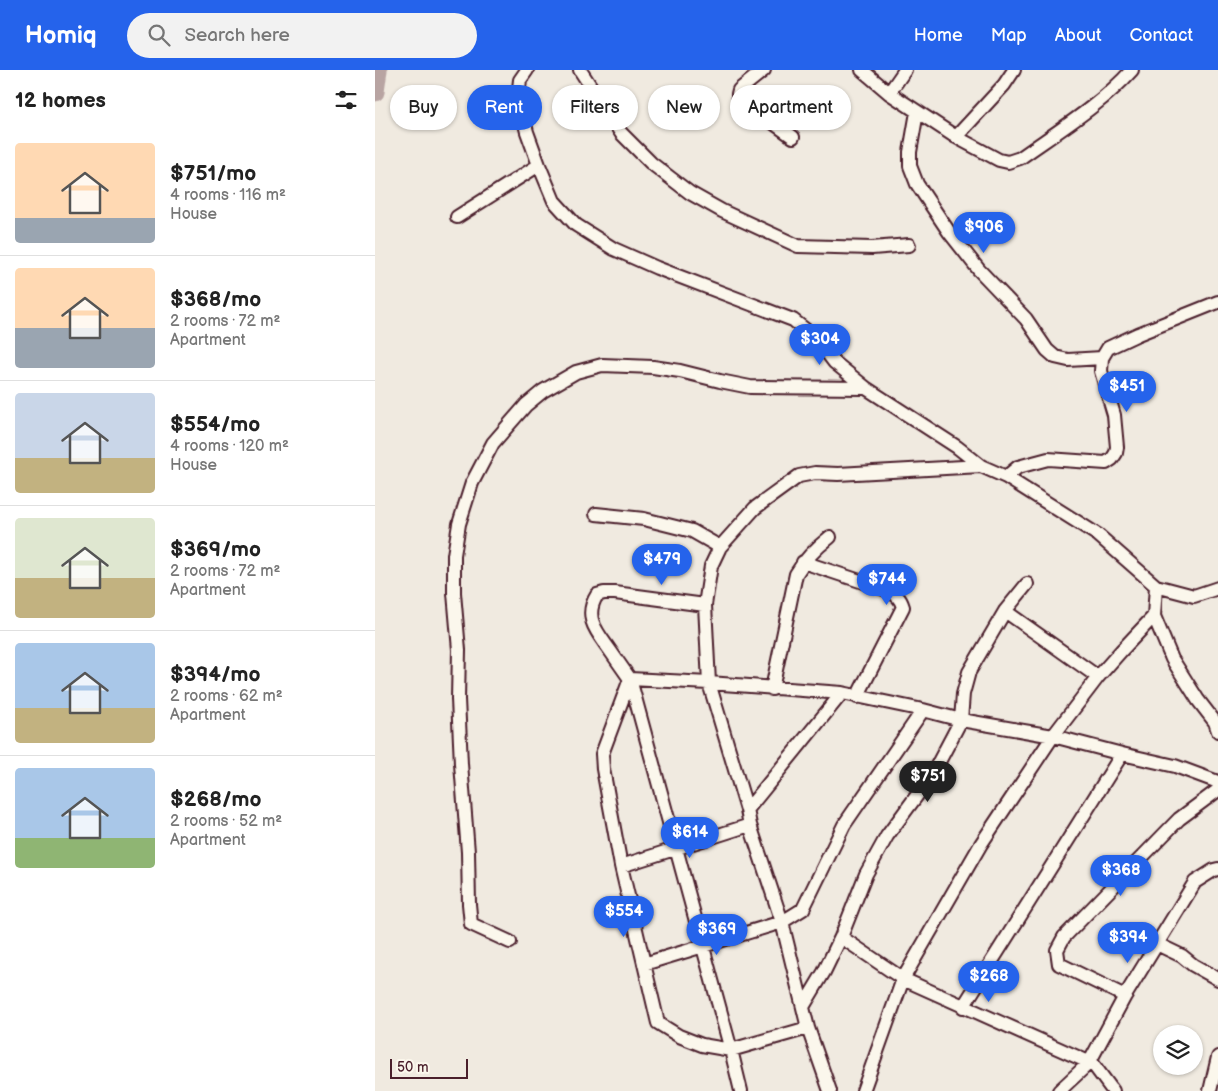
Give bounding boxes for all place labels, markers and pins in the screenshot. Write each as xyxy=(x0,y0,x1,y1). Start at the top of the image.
pin: $906 xyxy=(954,212,1014,254)
pin: $304 xyxy=(790,324,850,366)
pin: $451 xyxy=(1097,370,1157,413)
pin: $479 xyxy=(632,544,692,586)
pin: $744 xyxy=(857,564,917,606)
pin: $751 xyxy=(898,760,958,803)
pin: $614 xyxy=(660,816,720,859)
pin: $368 xyxy=(1091,854,1151,897)
pin: $554 xyxy=(594,896,654,938)
pin: $369 xyxy=(687,914,747,956)
pin: $394 xyxy=(1098,922,1158,964)
pin: $268 xyxy=(959,960,1019,1003)

